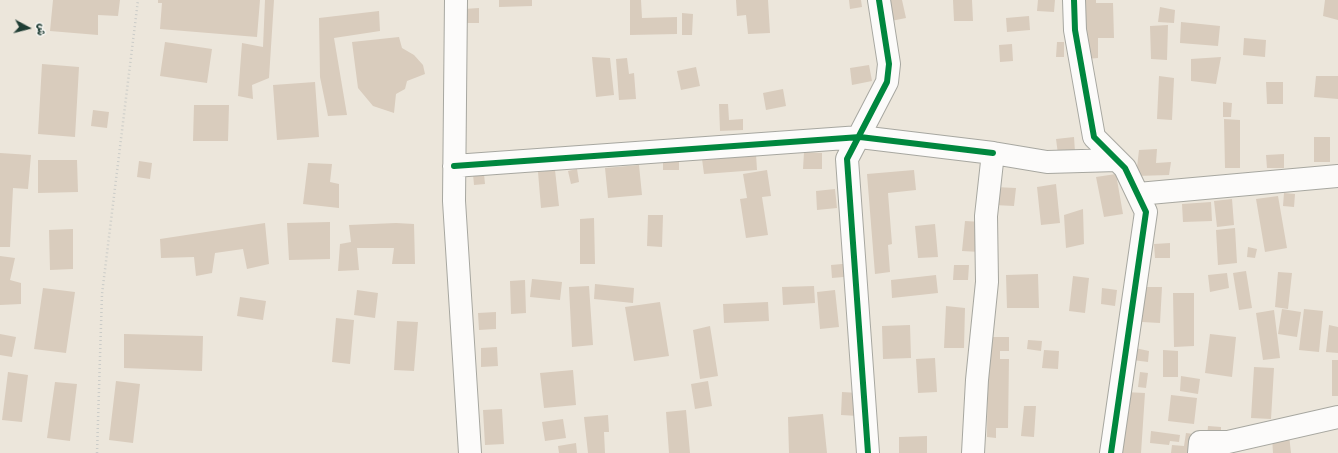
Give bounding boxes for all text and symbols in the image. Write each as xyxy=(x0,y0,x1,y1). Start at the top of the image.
north arrow xyxy=(8,8,48,48)
text: ش xyxy=(33,23,47,36)

